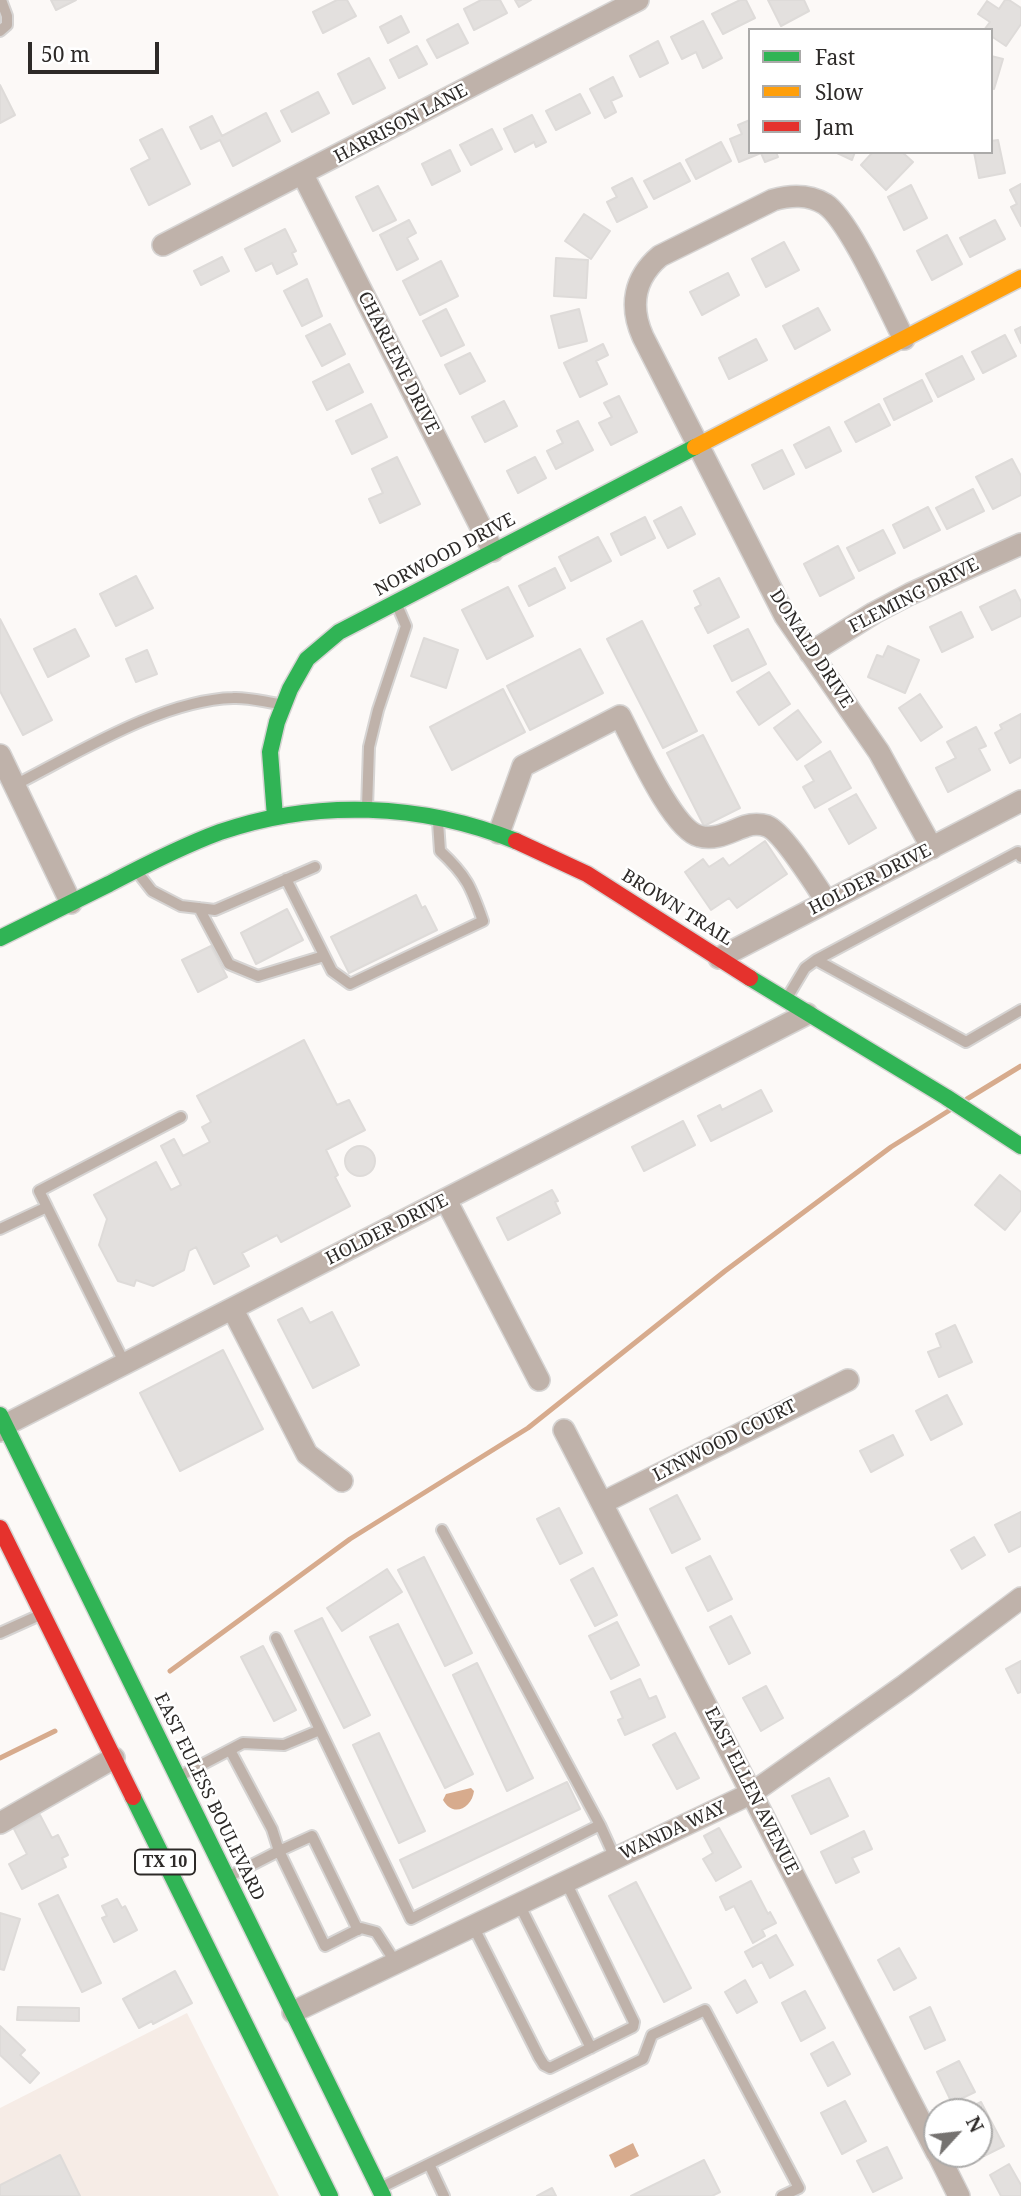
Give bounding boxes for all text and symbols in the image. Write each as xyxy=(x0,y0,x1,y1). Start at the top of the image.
scale bar xyxy=(32,28,163,72)
legend xyxy=(748,28,993,154)
text: 50 m xyxy=(41,40,90,68)
text: Fast xyxy=(815,43,855,71)
text: Slow xyxy=(815,78,863,106)
street label: HARRISON LANE xyxy=(331,80,471,168)
text: Jam xyxy=(815,113,854,141)
street label: CHARLENE DRIVE xyxy=(353,288,443,438)
street label: NORWOOD DRIVE xyxy=(371,509,519,601)
street label: FLEMING DRIVE xyxy=(846,554,982,638)
street label: DONALD DRIVE xyxy=(765,586,857,712)
street label: HOLDER DRIVE xyxy=(805,840,935,920)
street label: BROWN TRAIL xyxy=(617,865,737,951)
street label: HOLDER DRIVE xyxy=(322,1190,452,1270)
street label: LYNWOOD COURT xyxy=(650,1396,800,1486)
street label: EAST EULESS BOULEVARD xyxy=(149,1690,269,1904)
street label: EAST ELLEN AVENUE xyxy=(699,1704,803,1878)
street label: WANDA WAY xyxy=(617,1797,729,1865)
road number: TX 10 xyxy=(135,1850,195,1874)
north arrow xyxy=(923,2098,993,2168)
text: N xyxy=(960,2112,990,2137)

